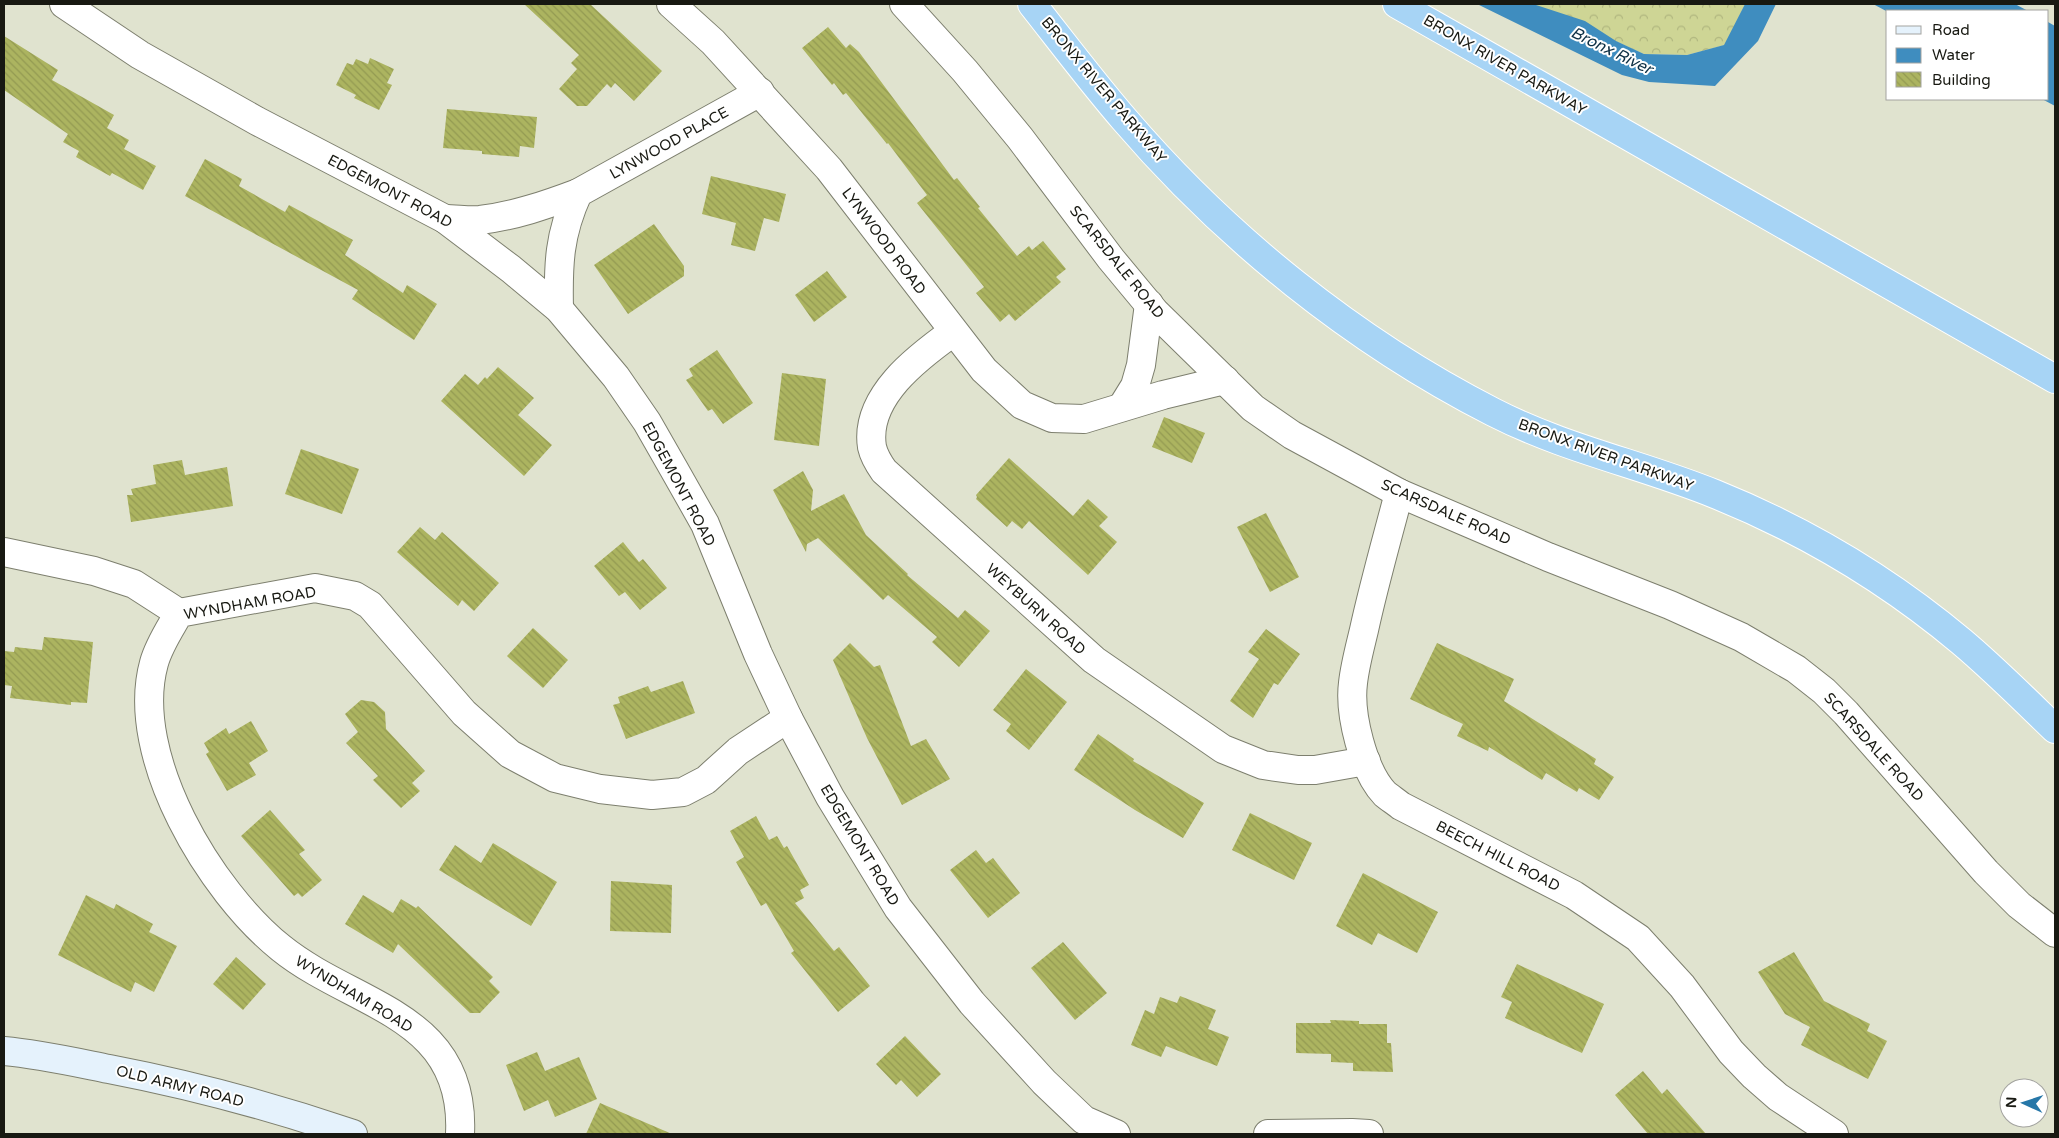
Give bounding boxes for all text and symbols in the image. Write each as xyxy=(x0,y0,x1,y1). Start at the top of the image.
legend xyxy=(1886,10,2049,100)
street label: BRONX RIVER PARKWAY xyxy=(1420,11,1590,119)
street label: BRONX RIVER PARKWAY xyxy=(1038,13,1171,167)
text: Road xyxy=(1932,21,1970,39)
water label: Bronx River xyxy=(1568,23,1657,80)
text: Water xyxy=(1932,46,1975,64)
text: Building xyxy=(1932,71,1991,89)
street label: LYNWOOD PLACE xyxy=(606,103,732,183)
street label: EDGEMONT ROAD xyxy=(325,151,455,231)
street label: LYNWOOD ROAD xyxy=(838,184,930,298)
street label: SCARSDALE ROAD xyxy=(1066,202,1168,322)
street label: BRONX RIVER PARKWAY xyxy=(1516,415,1696,495)
street label: EDGEMONT ROAD xyxy=(639,419,719,549)
street label: SCARSDALE ROAD xyxy=(1378,475,1514,549)
street label: WEYBURN ROAD xyxy=(982,560,1090,658)
street label: WYNDHAM ROAD xyxy=(182,582,318,624)
street label: SCARSDALE ROAD xyxy=(1820,689,1928,805)
street label: EDGEMONT ROAD xyxy=(817,781,903,909)
street label: BEECH HILL ROAD xyxy=(1433,817,1563,895)
street label: WYNDHAM ROAD xyxy=(292,952,416,1036)
street label: OLD ARMY ROAD xyxy=(114,1061,246,1111)
north arrow xyxy=(1999,1078,2049,1128)
text: N xyxy=(2003,1096,2020,1108)

